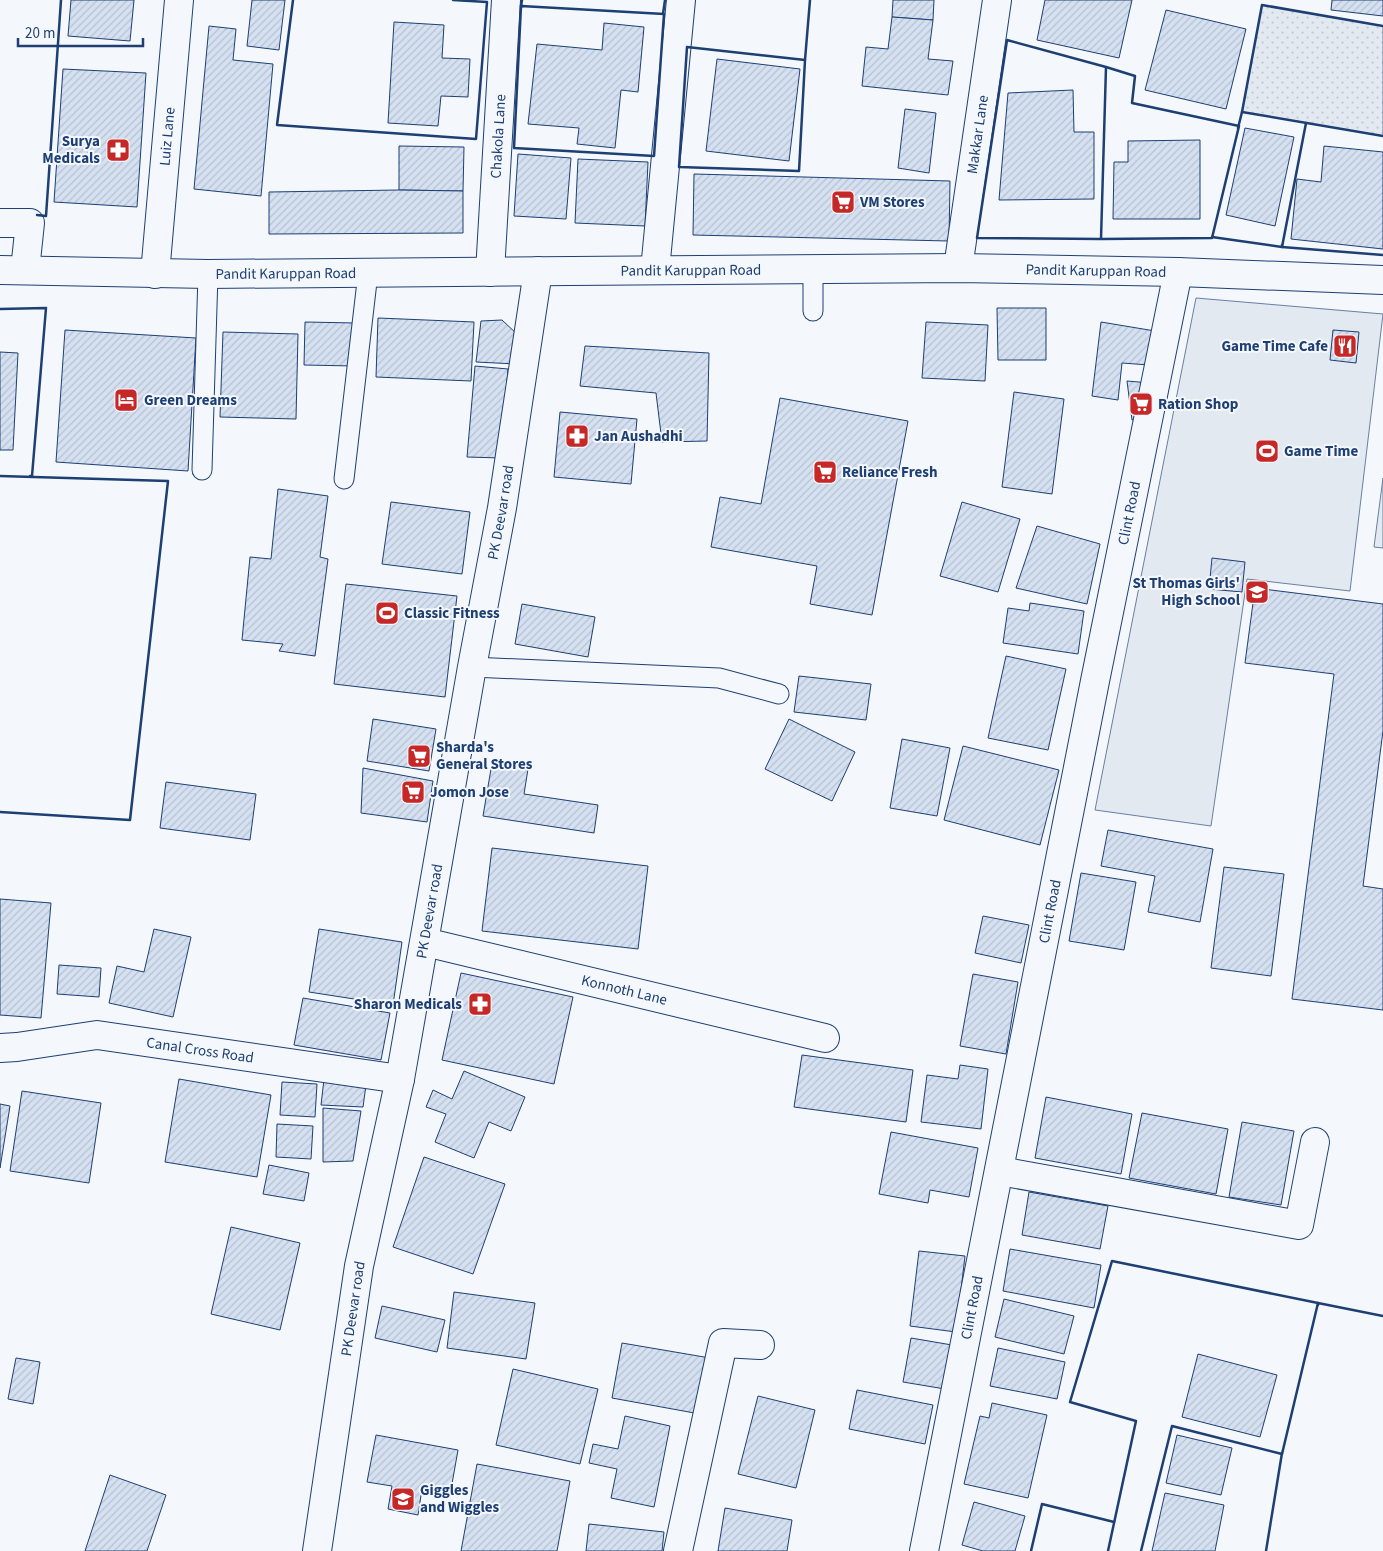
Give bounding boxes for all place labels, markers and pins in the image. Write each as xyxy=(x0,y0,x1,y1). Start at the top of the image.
place label: Surya Medicals xyxy=(42,131,100,169)
pharmacy icon: Surya Medicals xyxy=(105,137,131,163)
supermarket icon: VM Stores xyxy=(830,189,856,215)
place label: VM Stores xyxy=(859,192,925,213)
restaurant icon: Game Time Cafe xyxy=(1332,333,1358,359)
place label: Game Time Cafe xyxy=(1221,336,1328,357)
hotel icon: Green Dreams xyxy=(113,387,139,413)
place label: Green Dreams xyxy=(144,390,237,411)
supermarket icon: Ration Shop xyxy=(1128,391,1154,417)
place label: Ration Shop xyxy=(1158,394,1239,415)
pharmacy icon: Jan Aushadhi xyxy=(564,423,590,449)
place label: Jan Aushadhi xyxy=(594,426,683,447)
sports icon: Game Time xyxy=(1254,438,1280,464)
place label: Game Time xyxy=(1284,441,1358,462)
supermarket icon: Reliance Fresh xyxy=(812,459,838,485)
place label: Reliance Fresh xyxy=(842,462,937,483)
place label: St Thomas Girls' High School xyxy=(1133,573,1241,611)
school or university icon: St Thomas Girls' High School xyxy=(1244,579,1270,605)
sports icon: Classic Fitness xyxy=(374,600,400,626)
place label: Classic Fitness xyxy=(404,603,500,624)
place label: Sharda's General Stores xyxy=(436,737,533,775)
supermarket icon: Sharda's General Stores xyxy=(406,743,432,769)
supermarket icon: Jomon Jose xyxy=(400,779,426,805)
place label: Jomon Jose xyxy=(430,782,509,803)
pharmacy icon: Sharon Medicals xyxy=(467,991,493,1017)
place label: Sharon Medicals xyxy=(354,994,462,1015)
place label: Giggles and Wiggles xyxy=(420,1480,499,1518)
school or university icon: Giggles and Wiggles xyxy=(390,1486,416,1512)

